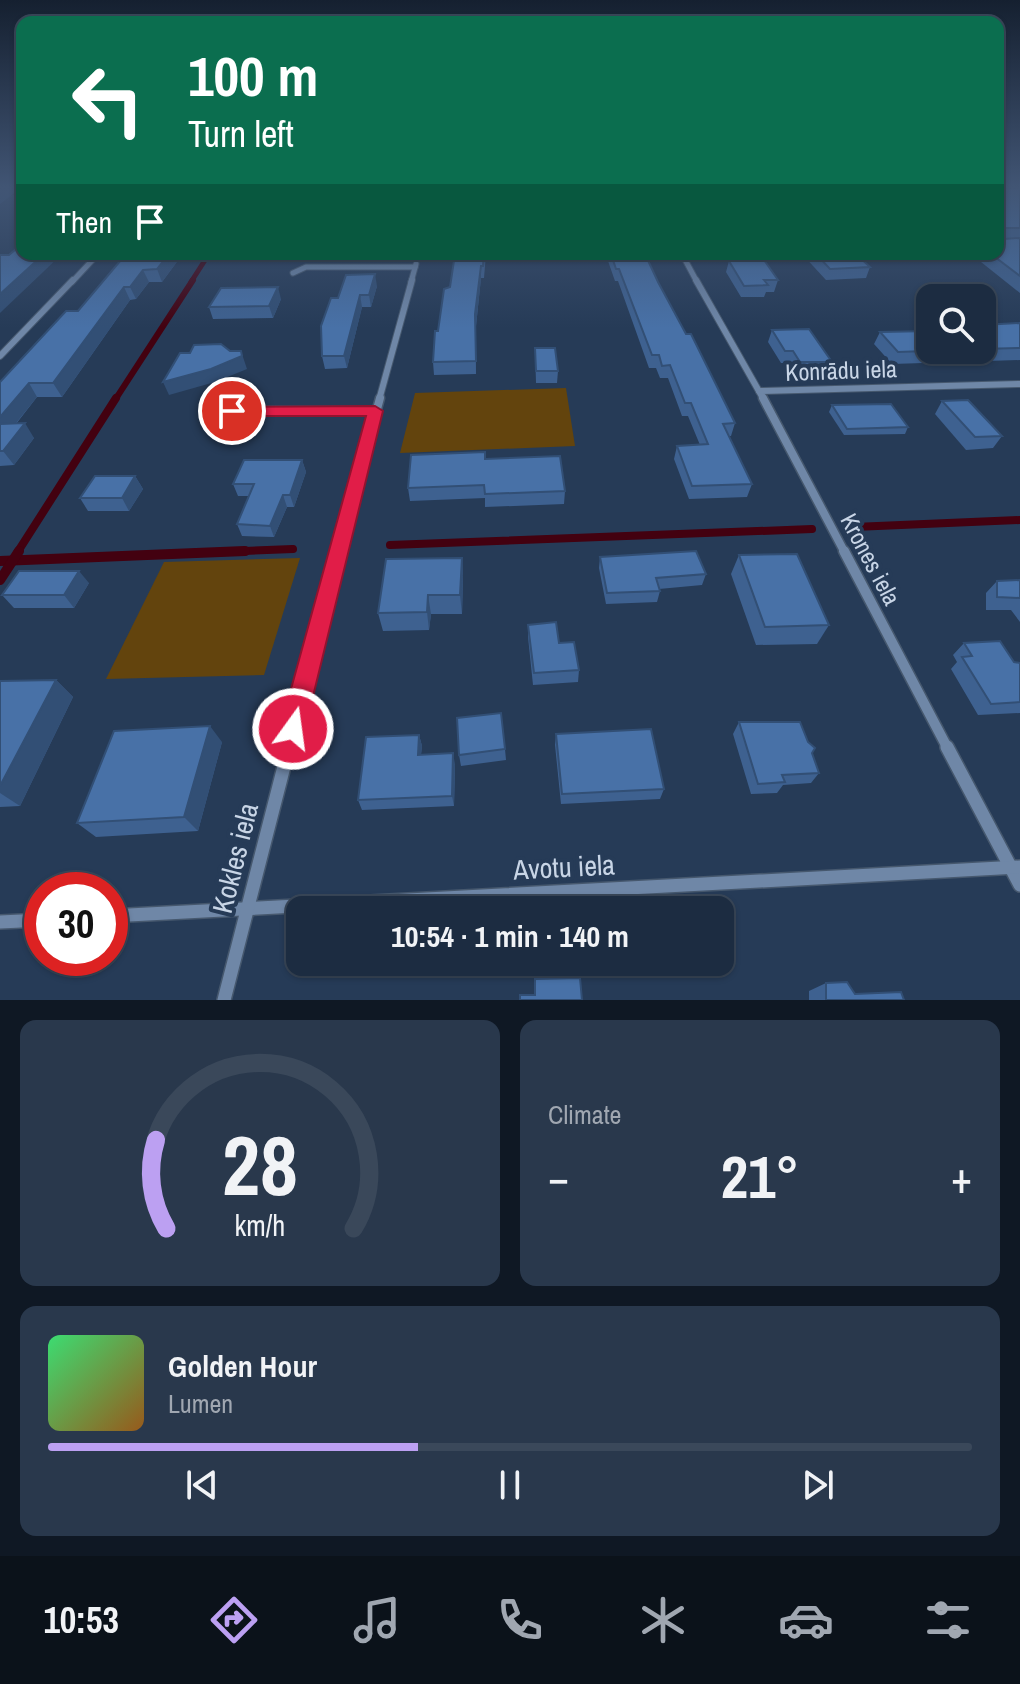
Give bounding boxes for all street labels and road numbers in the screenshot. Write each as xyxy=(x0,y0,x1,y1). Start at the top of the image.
street label: Konrādu iela xyxy=(785,352,897,388)
street label: Krones iela xyxy=(834,508,909,611)
street label: Kokles iela xyxy=(203,799,267,917)
street label: Avotu iela xyxy=(511,845,616,889)

